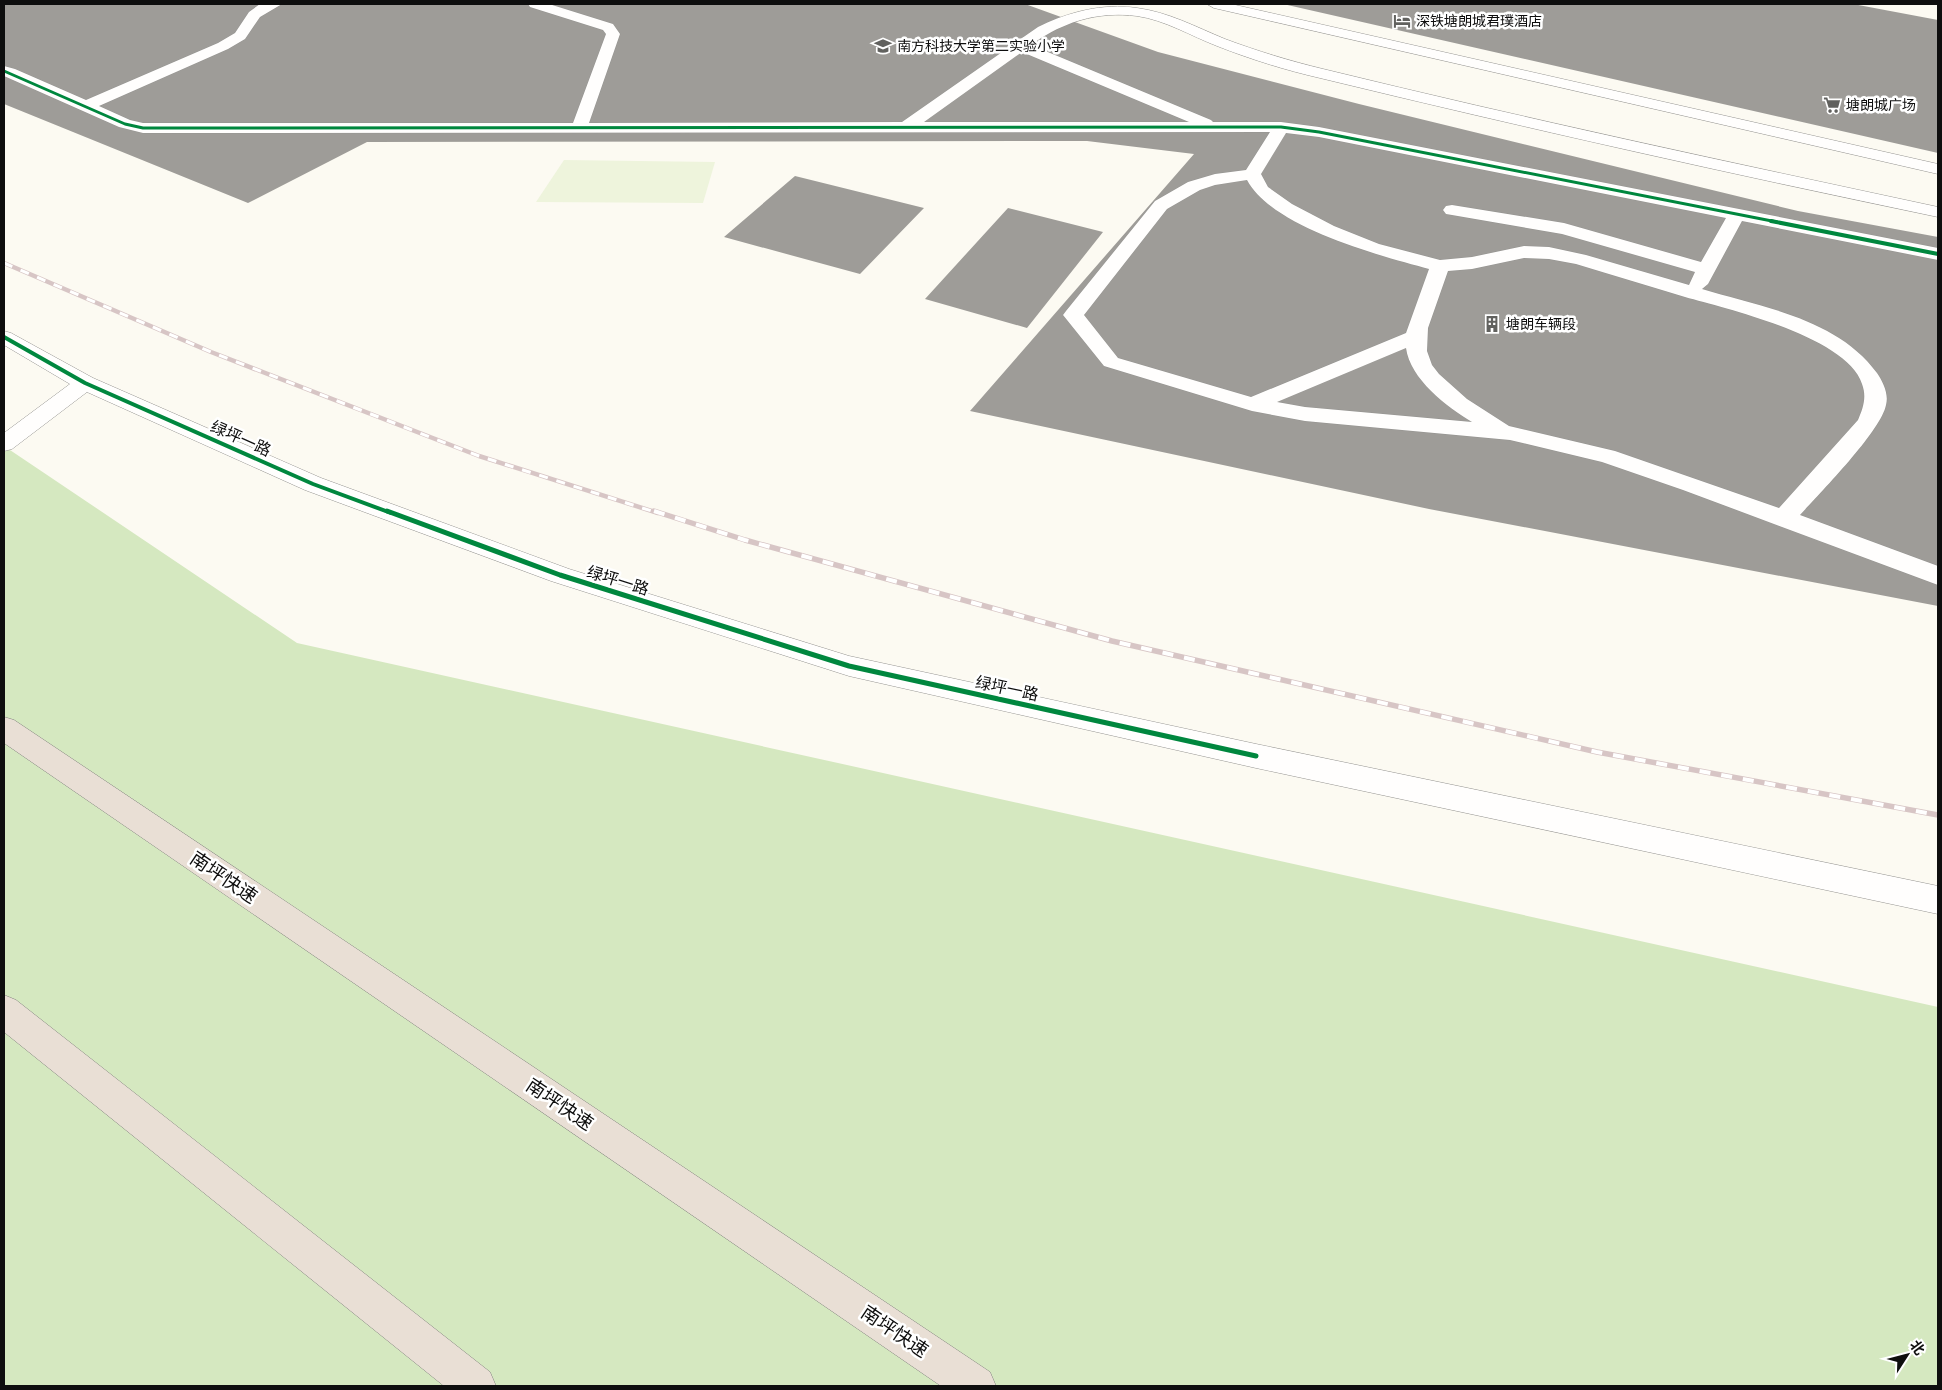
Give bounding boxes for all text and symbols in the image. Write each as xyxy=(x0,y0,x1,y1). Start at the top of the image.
hotel icon: 深铁塘朗城君璞酒店 xyxy=(1392,11,1412,31)
place label: 深铁塘朗城君璞酒店 xyxy=(1416,11,1542,30)
school or university icon: 南方科技大学第二实验小学 xyxy=(873,36,893,56)
place label: 南方科技大学第二实验小学 xyxy=(897,36,1065,55)
supermarket icon: 塘朗城广场 xyxy=(1822,95,1842,115)
place label: 塘朗城广场 xyxy=(1846,95,1916,114)
building icon: 塘朗车辆段 xyxy=(1482,314,1502,334)
place label: 塘朗车辆段 xyxy=(1506,314,1576,333)
street label: 绿坪一路 xyxy=(207,415,275,461)
street label: 绿坪一路 xyxy=(584,560,652,600)
street label: 绿坪一路 xyxy=(973,671,1041,705)
street label: 南坪快速 xyxy=(186,845,263,908)
street label: 南坪快速 xyxy=(522,1072,599,1135)
street label: 南坪快速 xyxy=(857,1299,934,1362)
north arrow xyxy=(1882,1330,1932,1380)
text: 北 xyxy=(1906,1336,1930,1358)

